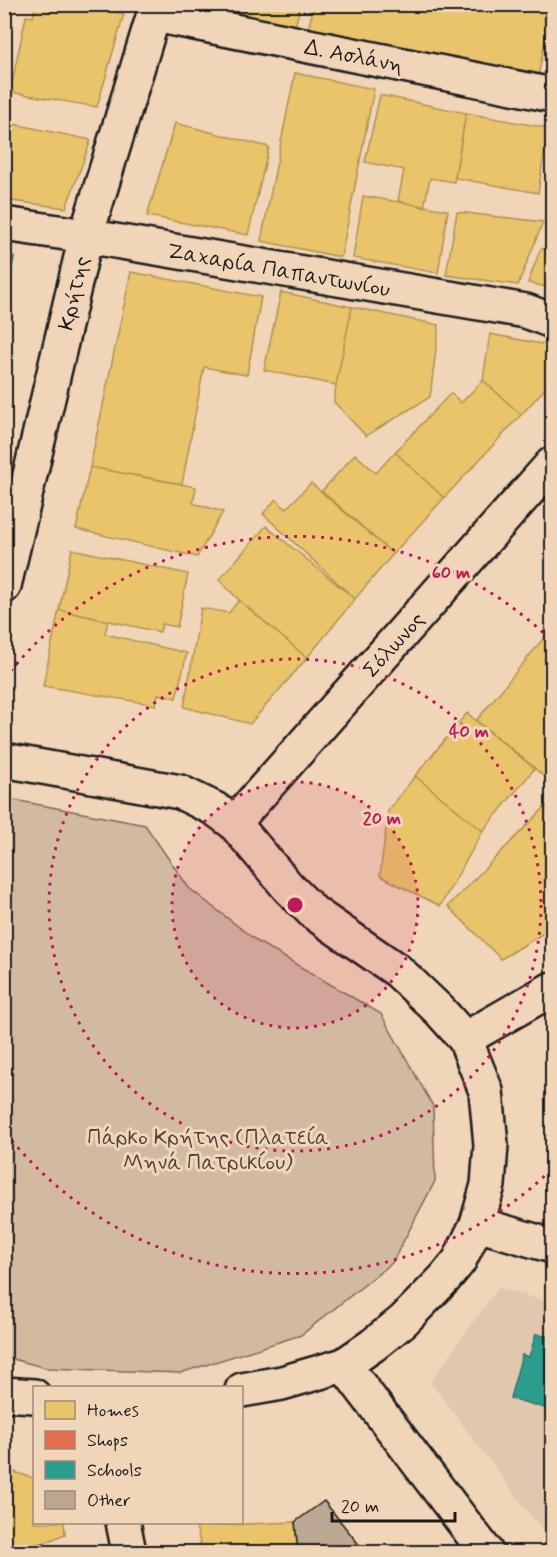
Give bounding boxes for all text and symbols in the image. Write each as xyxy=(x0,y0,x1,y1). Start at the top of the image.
street label: Δ. Ασλάνη xyxy=(302,34,405,80)
street label: Ζαχαρία Παπαντωνίου xyxy=(165,238,392,304)
street label: Κρήτης xyxy=(53,254,97,333)
text: 60 m xyxy=(432,561,470,585)
street label: Σόλωνος xyxy=(358,607,431,684)
text: 40 m xyxy=(449,720,489,744)
text: 20 m xyxy=(363,807,401,831)
centre of rings xyxy=(285,895,305,915)
park label: Πάρκο Κρήτης (Πλατεία Μηνά Πατρικίου) xyxy=(87,1124,329,1177)
legend xyxy=(33,1386,243,1524)
text: Homes xyxy=(87,1399,139,1423)
text: Shops xyxy=(87,1429,128,1453)
text: Schools xyxy=(87,1459,142,1483)
scale bar xyxy=(332,1485,455,1523)
text: Other xyxy=(87,1489,131,1513)
text: 20 m xyxy=(341,1495,379,1519)

